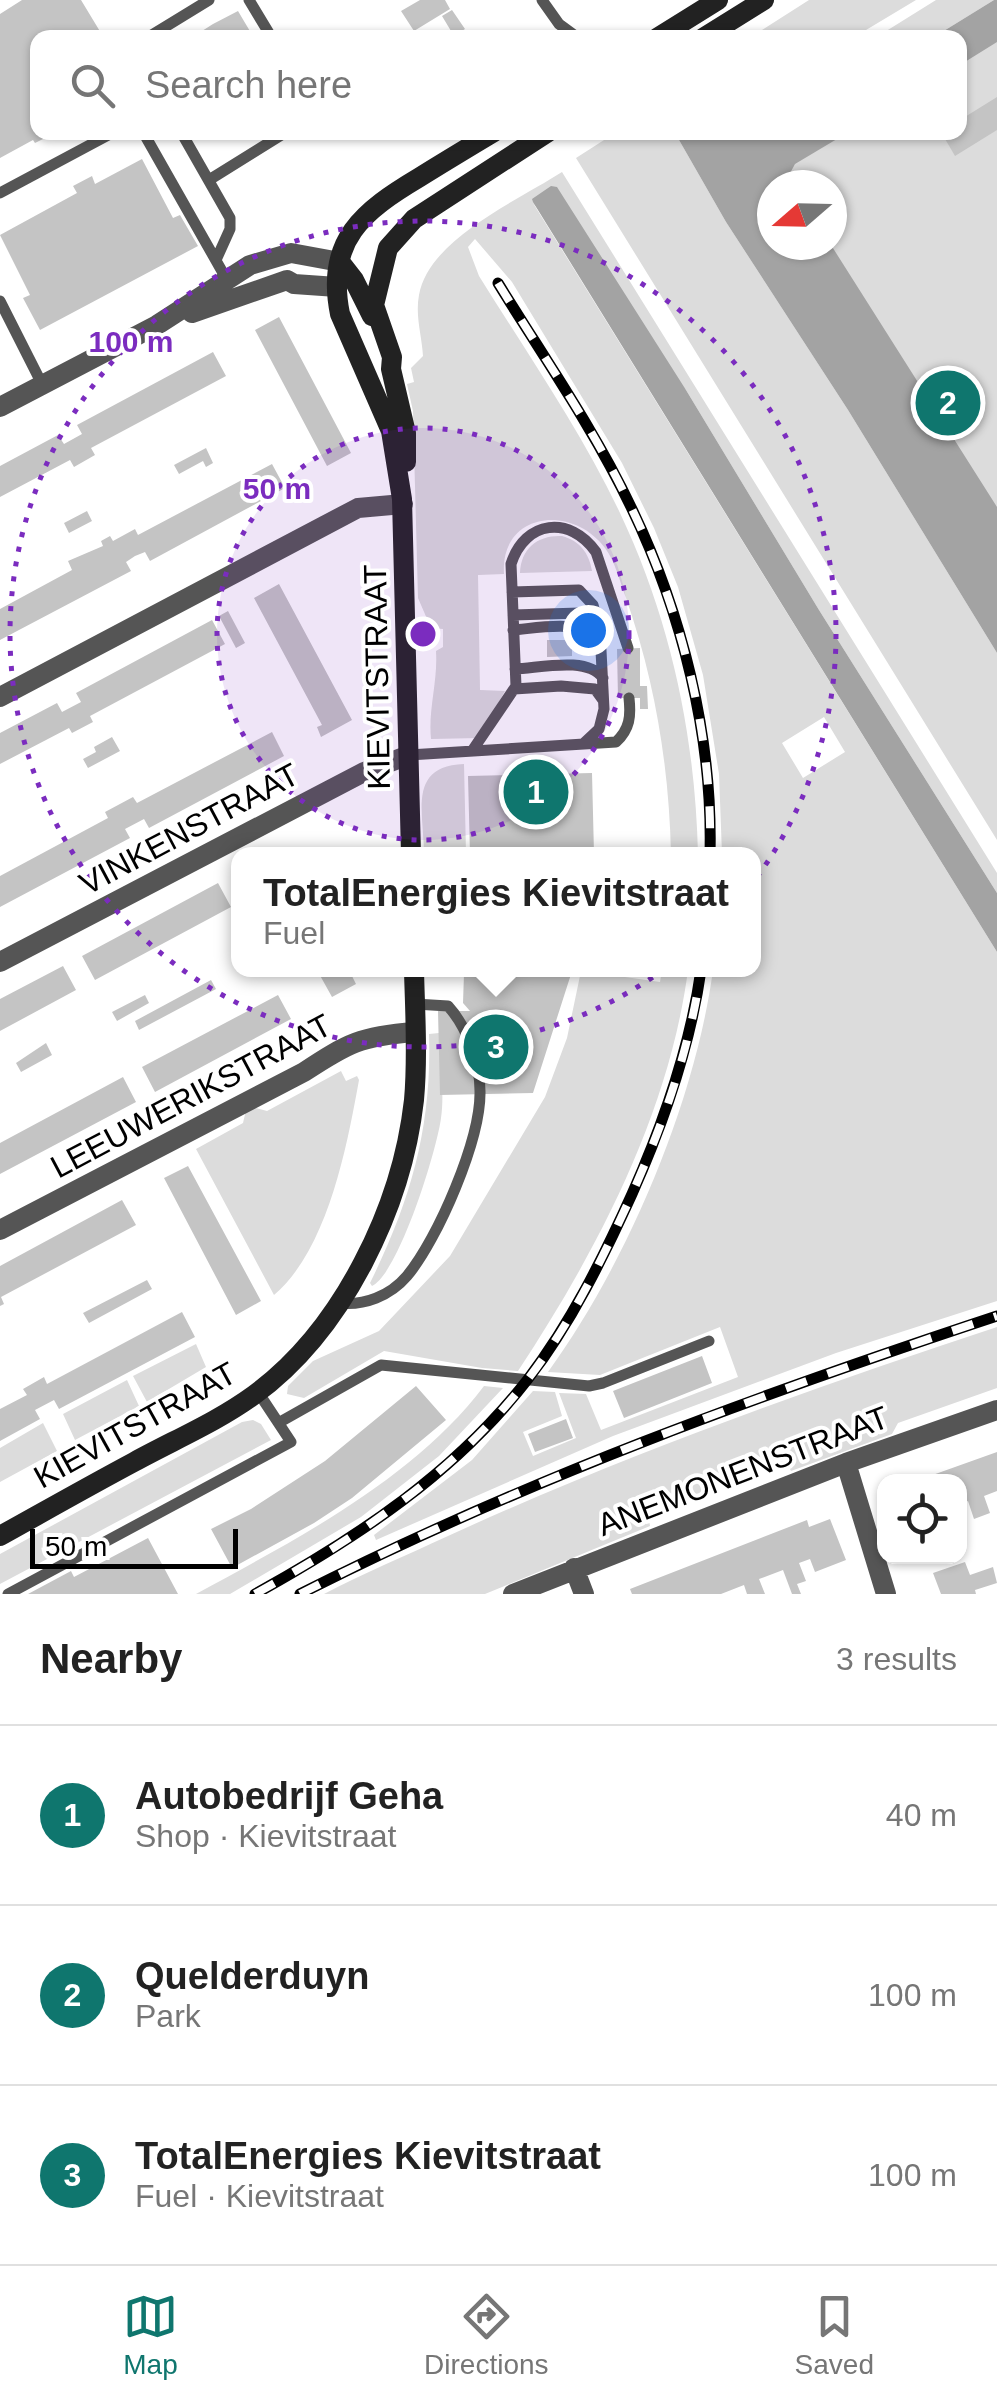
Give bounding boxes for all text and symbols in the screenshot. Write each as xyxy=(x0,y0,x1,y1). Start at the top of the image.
search box xyxy=(30,30,967,140)
icon: search xyxy=(65,58,120,113)
text: Search here xyxy=(145,64,352,106)
north arrow xyxy=(757,170,847,260)
text: 100 m xyxy=(88,325,174,358)
pin: 2 xyxy=(916,366,980,440)
text: 50 m xyxy=(243,472,311,505)
street label: KIEVITSTRAAT xyxy=(357,564,397,790)
your location xyxy=(563,605,614,656)
centre of rings xyxy=(405,616,441,652)
pin: 1 xyxy=(504,754,568,830)
street label: VINKENSTRAAT xyxy=(73,756,305,902)
popup xyxy=(231,847,761,977)
text: TotalEnergies Kievitstraat xyxy=(263,872,729,914)
text: Fuel xyxy=(263,915,325,951)
street label: LEEUWERIKSTRAAT xyxy=(45,1007,337,1185)
pin: 3 xyxy=(464,1010,528,1084)
street label: KIEVITSTRAAT xyxy=(28,1355,242,1495)
street label: ANEMONENSTRAAT xyxy=(592,1399,894,1543)
map controls xyxy=(877,1474,967,1564)
button: locate xyxy=(877,1474,967,1564)
scale bar xyxy=(30,1524,238,1568)
text: 50 m xyxy=(45,1531,107,1562)
text: Nearby xyxy=(40,1635,182,1682)
text: 3 results xyxy=(836,1641,957,1677)
text: Autobedrijf Geha xyxy=(135,1775,443,1817)
text: 1 xyxy=(64,1797,81,1833)
text: 40 m xyxy=(886,1797,957,1833)
text: Shop · Kievitstraat xyxy=(135,1818,396,1854)
text: Quelderduyn xyxy=(135,1955,369,1997)
text: 2 xyxy=(64,1977,81,2013)
text: 100 m xyxy=(868,1977,957,2013)
text: Park xyxy=(135,1998,201,2034)
text: TotalEnergies Kievitstraat xyxy=(135,2135,601,2177)
text: 3 xyxy=(64,2157,81,2193)
text: 100 m xyxy=(868,2157,957,2193)
text: Fuel · Kievitstraat xyxy=(135,2178,384,2214)
tab: Map xyxy=(123,2289,178,2381)
tab: Directions xyxy=(424,2289,549,2381)
tab: Saved xyxy=(795,2289,874,2381)

